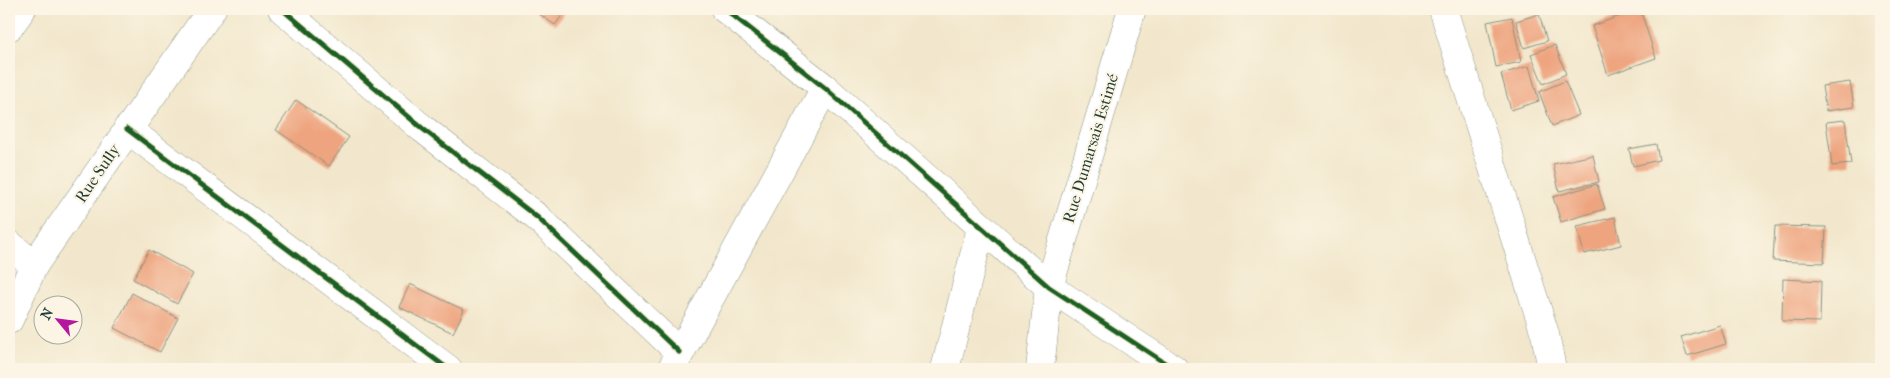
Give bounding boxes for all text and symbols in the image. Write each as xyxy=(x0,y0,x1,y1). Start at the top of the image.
street label: Rue Dumarsais Estimé xyxy=(1059,71,1122,225)
street label: Rue Sully xyxy=(71,140,124,206)
north arrow xyxy=(32,296,82,346)
text: N xyxy=(37,305,57,323)

